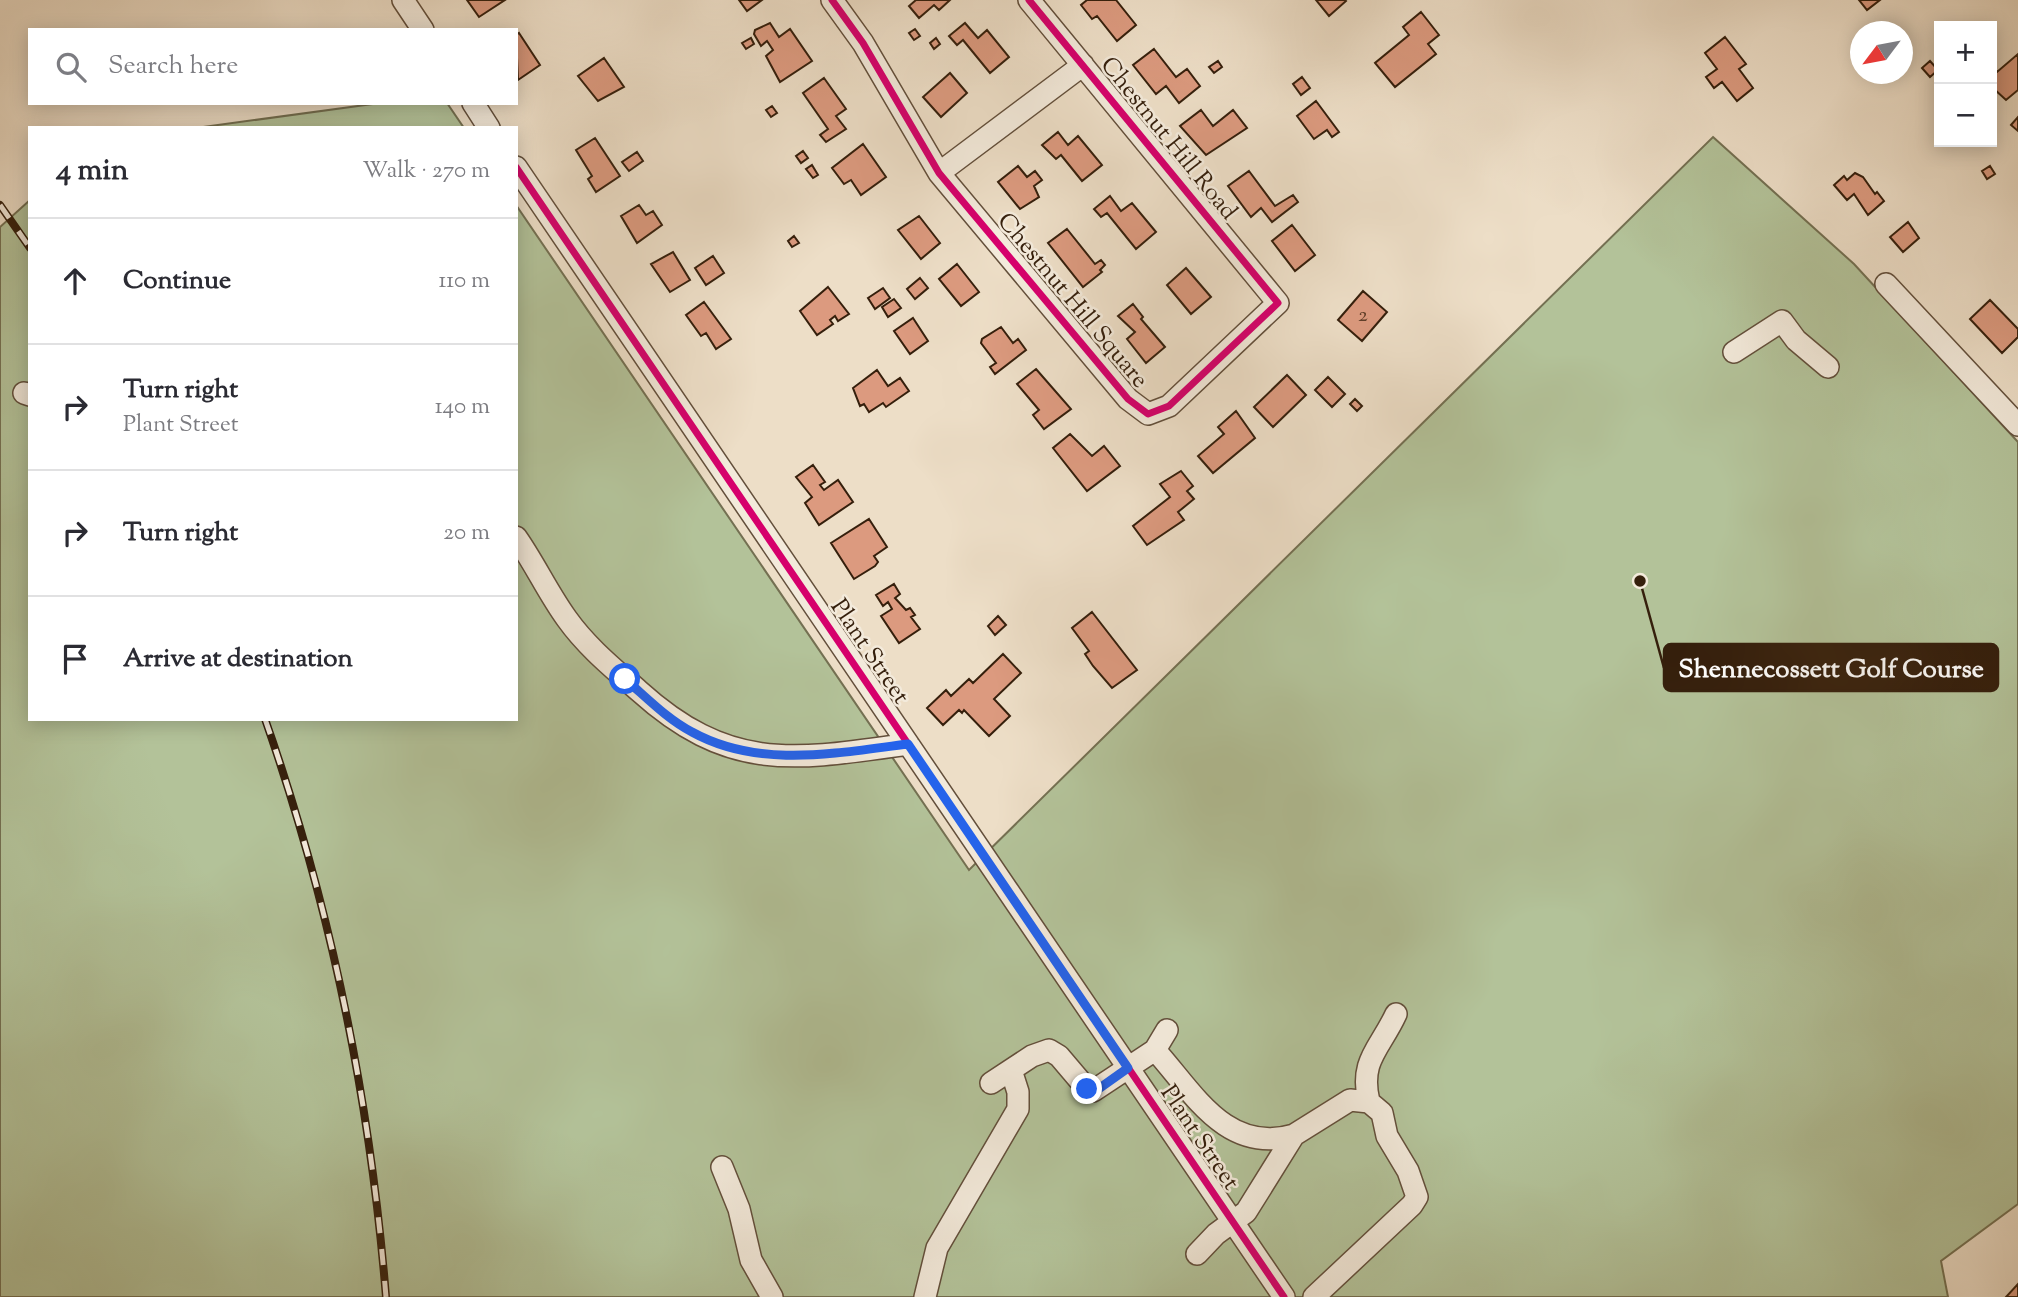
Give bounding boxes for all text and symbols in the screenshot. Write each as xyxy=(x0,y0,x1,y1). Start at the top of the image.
north arrow xyxy=(1850,21,1913,84)
map controls xyxy=(1934,21,1997,147)
button: + xyxy=(1934,21,1997,84)
search box xyxy=(28,28,518,105)
icon: search xyxy=(52,48,90,86)
text: Search here xyxy=(108,48,238,85)
street label: Chestnut Hill Road xyxy=(1091,50,1245,228)
button: − xyxy=(1934,84,1997,147)
text: 4 min xyxy=(56,150,129,193)
text: Walk · 270 m xyxy=(362,155,490,188)
street label: Chestnut Hill Square xyxy=(988,206,1156,396)
icon: ahead xyxy=(56,262,94,300)
text: Continue xyxy=(123,263,231,300)
text: 110 m xyxy=(439,265,490,298)
house number: 2 xyxy=(1358,301,1368,331)
text: Turn right xyxy=(123,372,238,409)
icon: right xyxy=(56,388,94,426)
text: 140 m xyxy=(435,391,490,424)
text: Plant Street xyxy=(123,409,239,442)
icon: right xyxy=(56,514,94,552)
text: Turn right xyxy=(123,515,238,552)
text: 20 m xyxy=(443,517,490,550)
street label: Plant Street xyxy=(821,593,917,711)
icon: arrive xyxy=(56,640,94,678)
text: Arrive at destination xyxy=(123,641,353,678)
callout: Shennecossett Golf Course xyxy=(1664,644,1998,691)
text: Shennecossett Golf Course xyxy=(1678,652,1984,689)
route start xyxy=(609,663,640,694)
route end xyxy=(1071,1073,1102,1104)
street label: Plant Street xyxy=(1151,1079,1247,1197)

